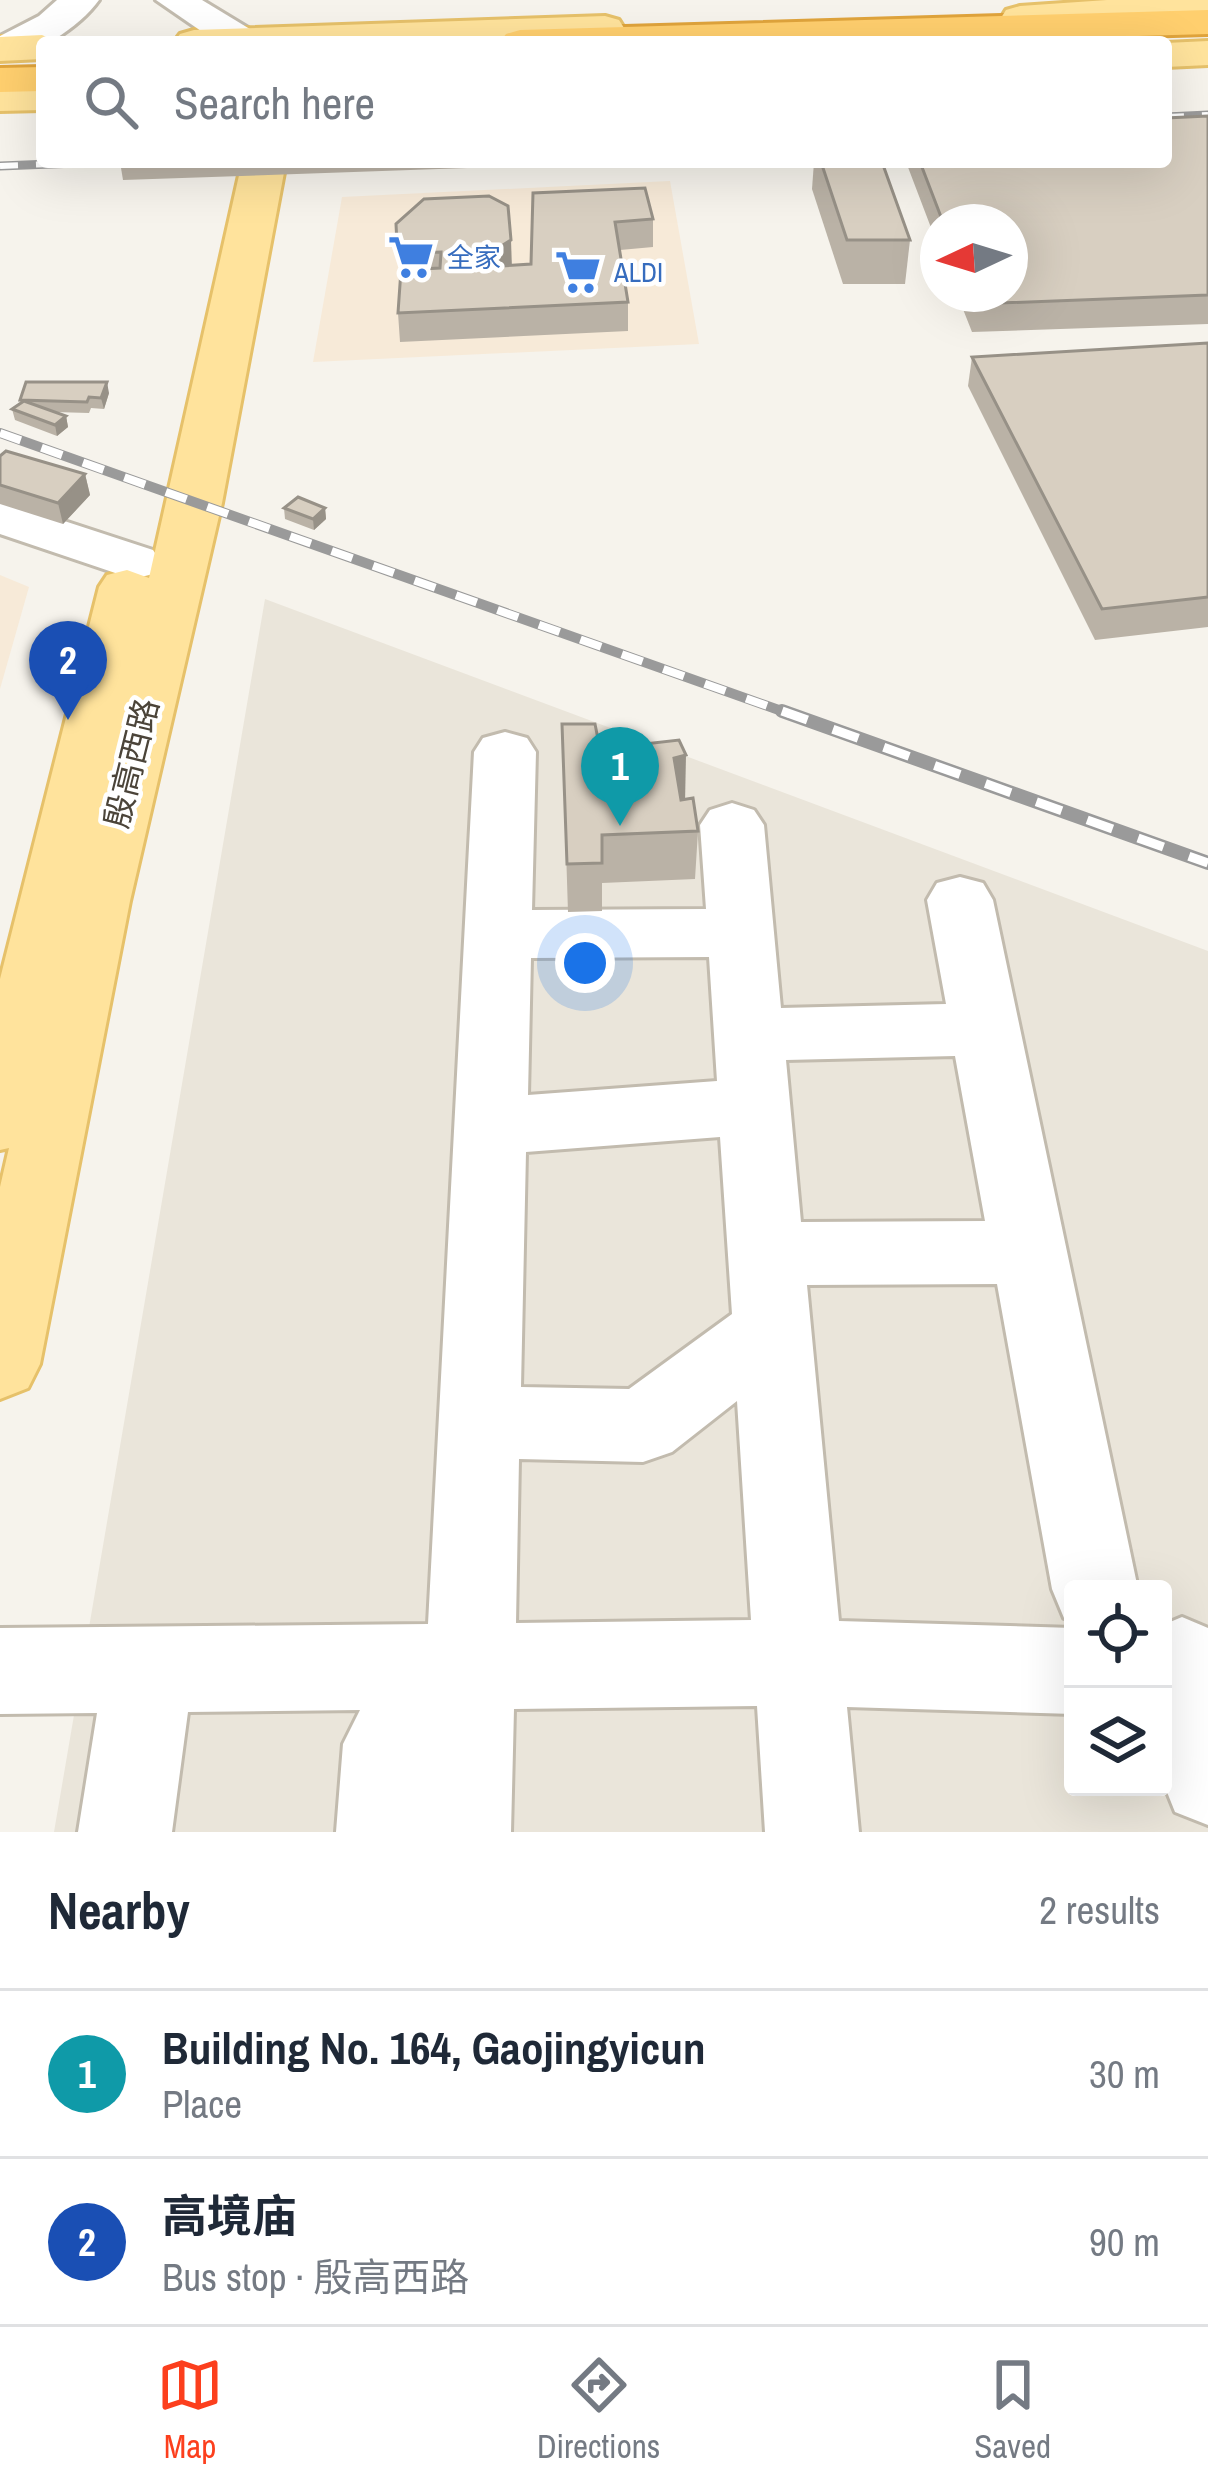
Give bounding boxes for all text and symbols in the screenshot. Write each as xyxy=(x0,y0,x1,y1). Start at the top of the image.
search box xyxy=(36,36,1172,168)
icon: search xyxy=(78,69,144,135)
text: Search here xyxy=(174,72,375,133)
north arrow xyxy=(920,204,1028,312)
supermarket icon: 全家 xyxy=(386,232,436,282)
place label: 全家 xyxy=(447,239,501,275)
supermarket icon: ALDI xyxy=(553,247,603,297)
place label: ALDI xyxy=(613,254,663,290)
pin: 2 xyxy=(29,621,107,720)
street label: 殷高西路 xyxy=(94,694,168,832)
pin: 1 xyxy=(581,727,659,826)
your location xyxy=(555,933,615,993)
map controls xyxy=(1064,1580,1172,1796)
button: locate xyxy=(1064,1580,1172,1688)
button: layers xyxy=(1064,1688,1172,1796)
text: Nearby xyxy=(48,1876,190,1945)
text: 2 results xyxy=(1039,1884,1160,1936)
text: Building No. 164, Gaojingyicun xyxy=(162,2017,705,2078)
text: 1 xyxy=(78,2048,96,2100)
text: 30 m xyxy=(1089,2048,1160,2100)
text: Place xyxy=(162,2078,242,2130)
text: 高境庙 xyxy=(162,2185,297,2246)
text: 2 xyxy=(78,2216,96,2268)
text: 90 m xyxy=(1089,2216,1160,2268)
text: Bus stop · 殷高西路 xyxy=(162,2251,469,2303)
tab: Map xyxy=(157,2352,223,2468)
tab: Directions xyxy=(537,2352,660,2468)
tab: Saved xyxy=(974,2352,1051,2468)

